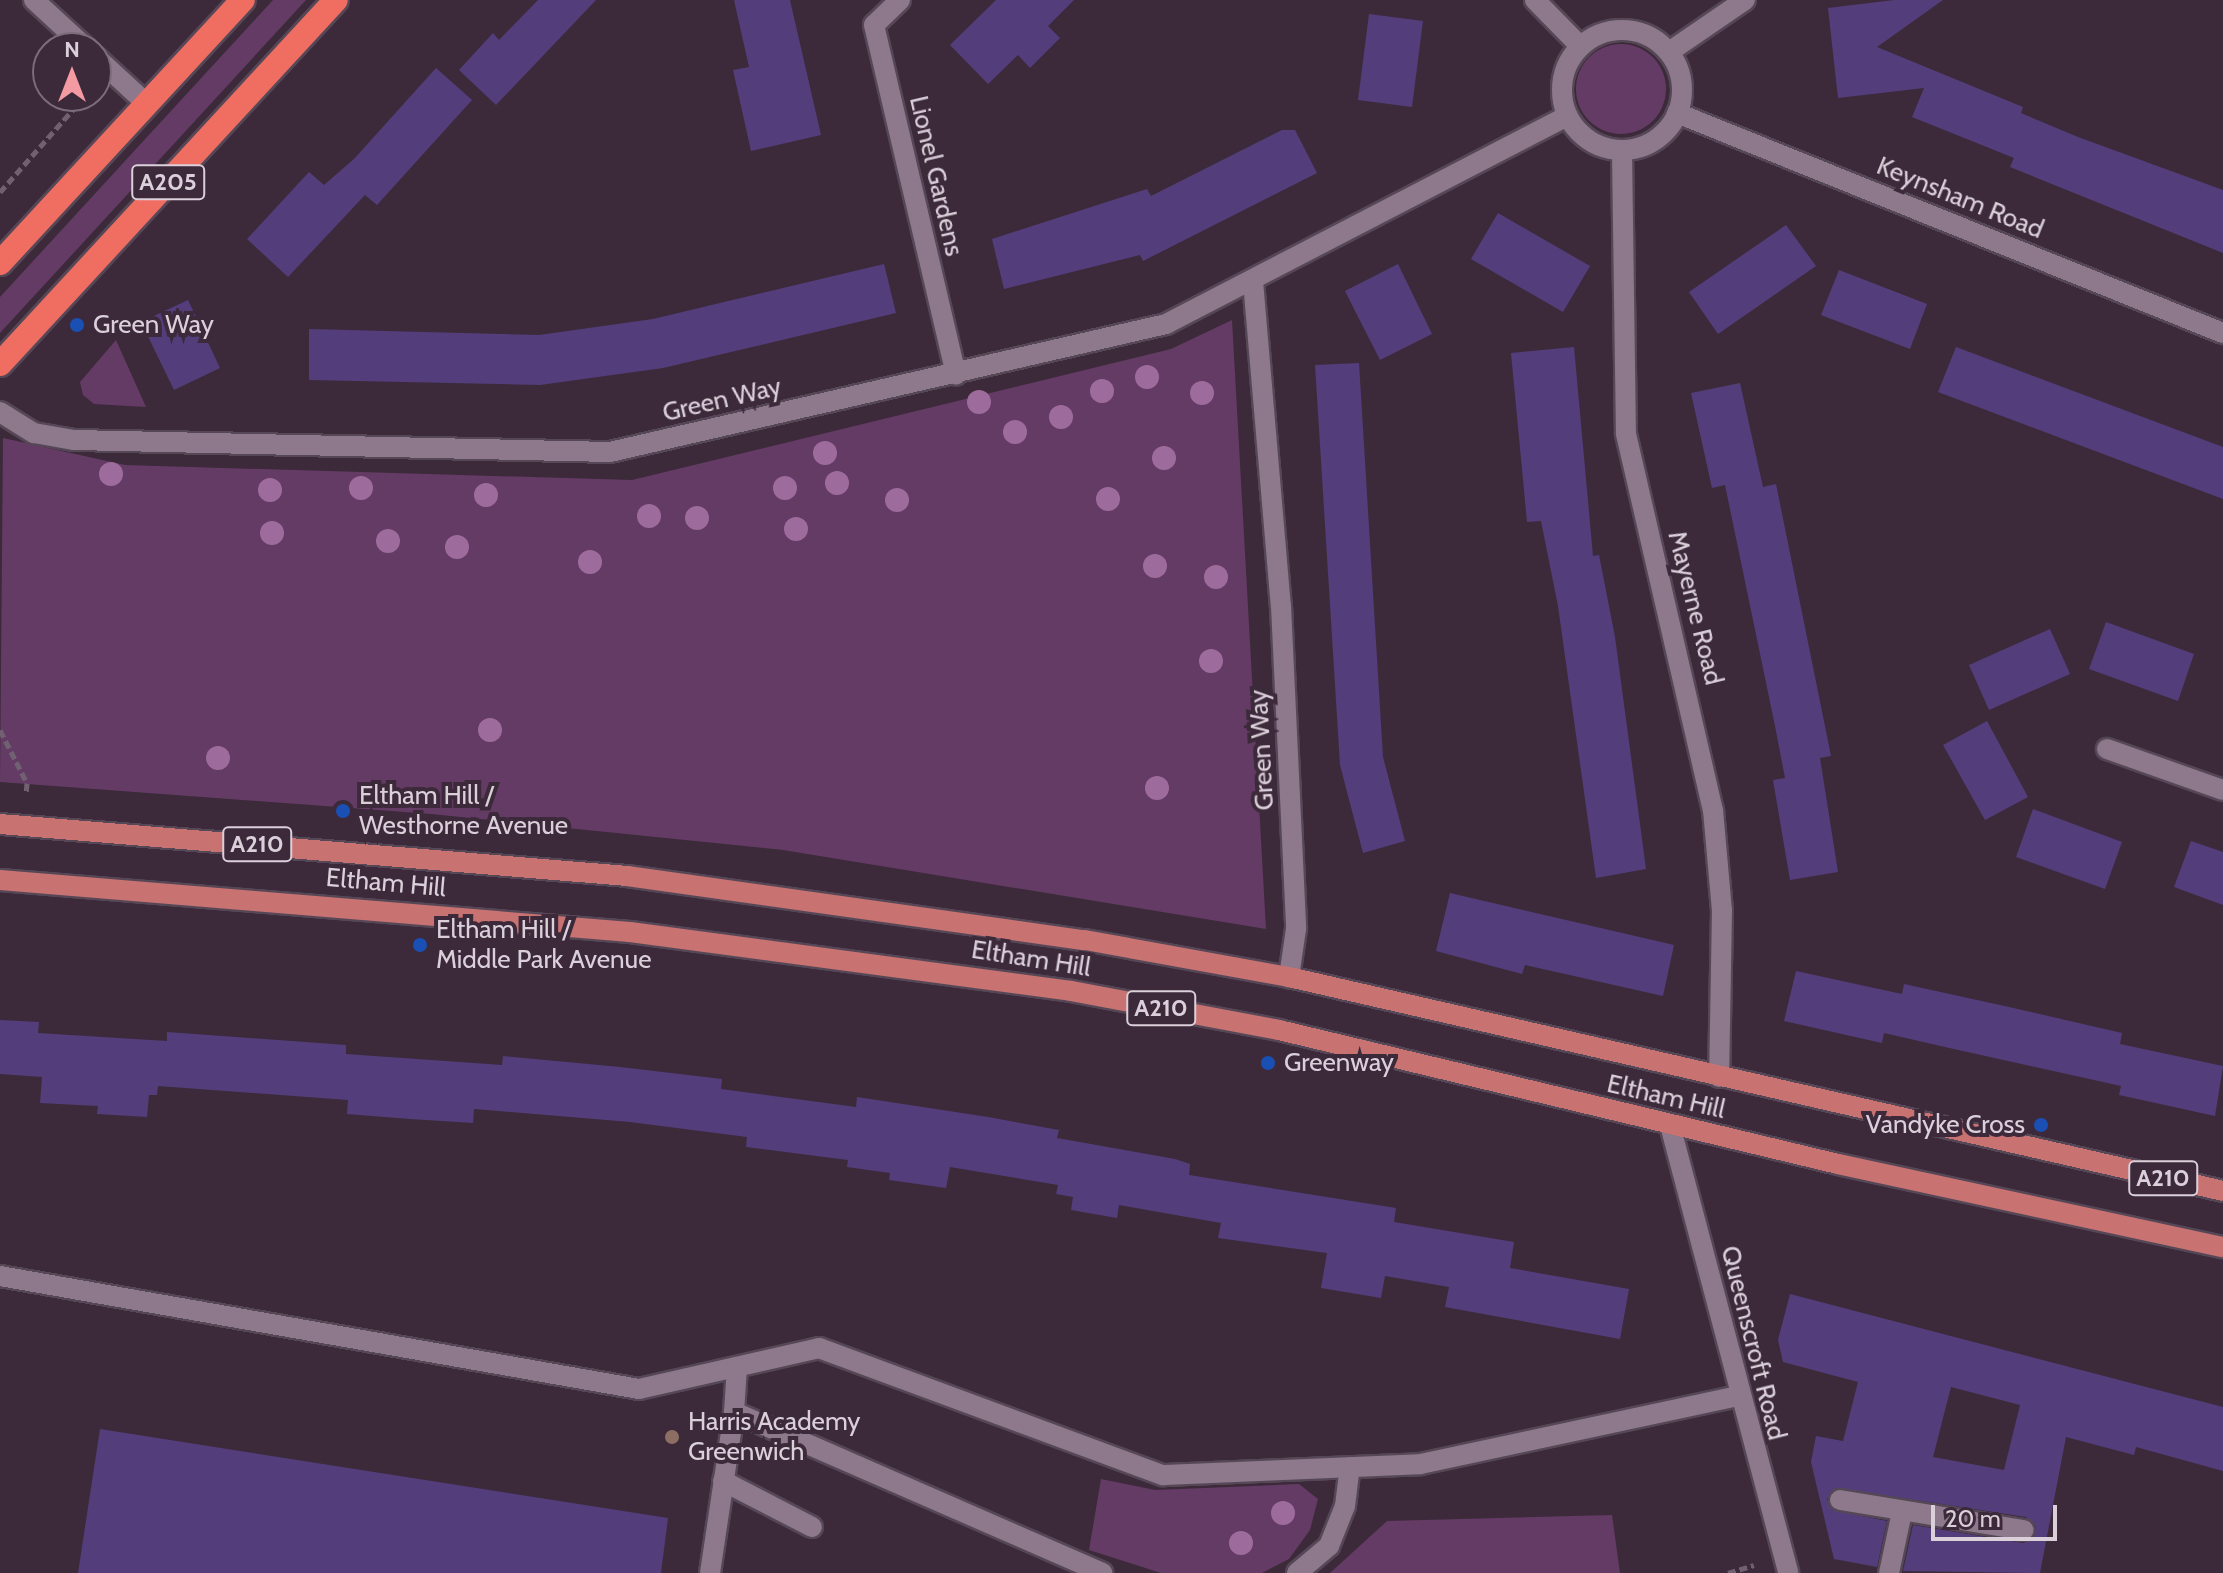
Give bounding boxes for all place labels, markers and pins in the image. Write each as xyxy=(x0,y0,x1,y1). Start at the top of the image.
place label: Green Way xyxy=(93,309,214,341)
marker: Green Way xyxy=(68,316,86,334)
place label: Eltham Hill / Westhorne Avenue xyxy=(359,780,568,842)
marker: Eltham Hill / Westhorne Avenue xyxy=(334,802,352,820)
place label: Eltham Hill / Middle Park Avenue xyxy=(436,914,652,976)
marker: Eltham Hill / Middle Park Avenue xyxy=(411,936,429,954)
place label: Greenway xyxy=(1284,1047,1394,1079)
marker: Greenway xyxy=(1259,1054,1277,1072)
place label: Vandyke Cross xyxy=(1866,1109,2025,1141)
marker: Vandyke Cross xyxy=(2032,1116,2050,1134)
place label: Harris Academy Greenwich xyxy=(688,1406,860,1468)
marker: Harris Academy Greenwich xyxy=(663,1428,681,1446)

